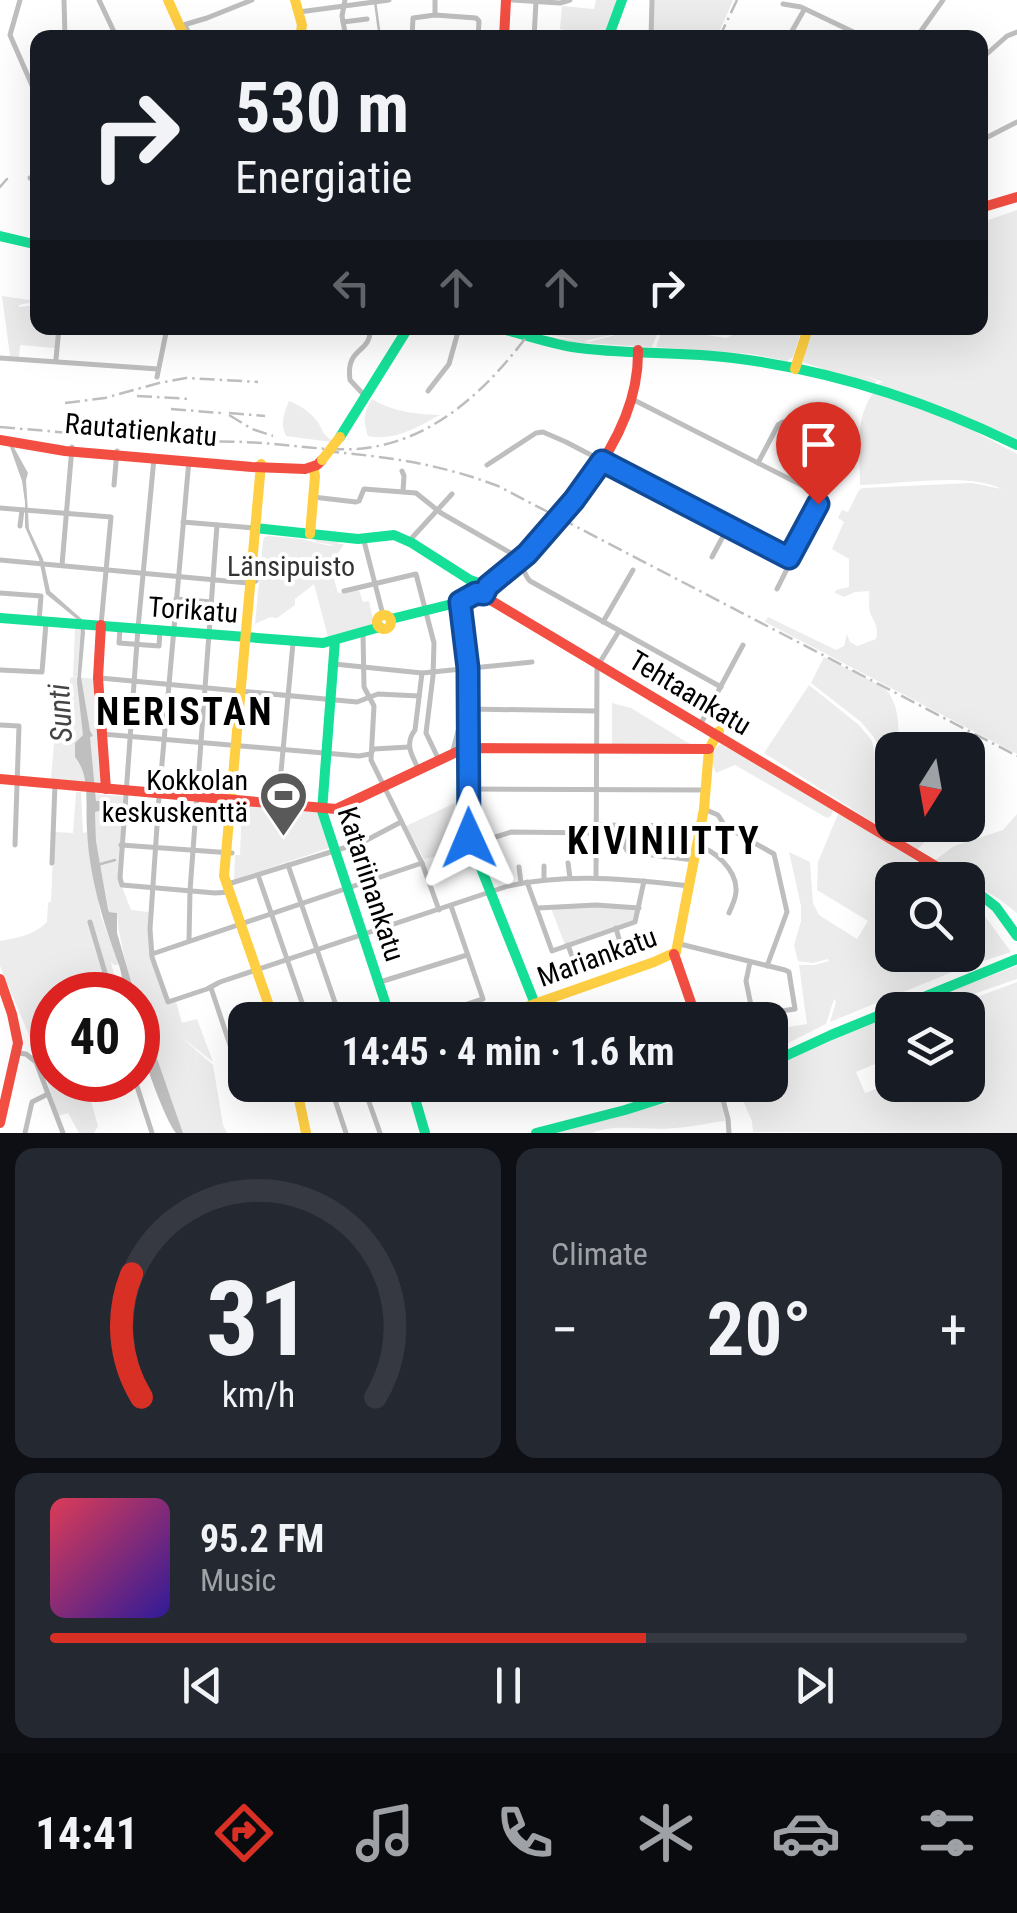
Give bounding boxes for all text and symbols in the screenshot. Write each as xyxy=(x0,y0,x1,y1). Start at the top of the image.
text: 530 m xyxy=(235,67,409,149)
icon: right xyxy=(70,70,200,200)
text: Energiatie xyxy=(235,151,412,204)
icon: left xyxy=(324,260,379,315)
icon: ahead xyxy=(429,260,484,315)
icon: ahead xyxy=(534,260,589,315)
icon: right xyxy=(639,260,694,315)
pin xyxy=(776,402,861,505)
street label: Rautatienkatu xyxy=(63,407,219,453)
icon: arrive xyxy=(791,417,846,472)
park label: Länsipuisto xyxy=(227,550,355,583)
street label: Torikatu xyxy=(147,590,239,630)
street label: Tehtaankatu xyxy=(623,644,757,742)
water label: Sunti xyxy=(41,683,79,743)
district label: NERISTAN xyxy=(96,690,274,734)
north arrow xyxy=(875,732,985,842)
map controls xyxy=(875,732,985,1102)
place label: Kokkolan keskuskenttä xyxy=(102,764,248,829)
sports icon: Kokkolan keskuskenttä xyxy=(257,770,309,838)
position arrow xyxy=(417,786,521,890)
street label: Katariinankatu xyxy=(331,803,411,965)
district label: KIVINIITTY xyxy=(567,819,761,863)
button: search xyxy=(875,862,985,972)
street label: Mariankatu xyxy=(533,920,661,994)
speed limit sign: 40 xyxy=(30,972,160,1102)
button: layers xyxy=(875,992,985,1102)
text: 14:45 · 4 min · 1.6 km xyxy=(342,1030,674,1074)
text: Climate xyxy=(551,1235,648,1273)
text: 31 xyxy=(205,1259,311,1380)
text: 20° xyxy=(707,1285,812,1373)
text: − xyxy=(551,1298,579,1362)
text: + xyxy=(940,1298,967,1362)
text: km/h xyxy=(221,1374,295,1416)
text: 95.2 FM xyxy=(200,1517,324,1561)
text: Music xyxy=(200,1561,276,1599)
icon: previous xyxy=(175,1658,230,1713)
icon: pause xyxy=(481,1658,536,1713)
icon: next xyxy=(787,1658,842,1713)
icon: directions xyxy=(209,1798,279,1868)
icon: music xyxy=(350,1798,420,1868)
icon: phone xyxy=(490,1798,560,1868)
icon: climate xyxy=(631,1798,701,1868)
icon: car xyxy=(771,1798,841,1868)
icon: filters xyxy=(912,1798,982,1868)
text: 14:41 xyxy=(35,1807,139,1860)

